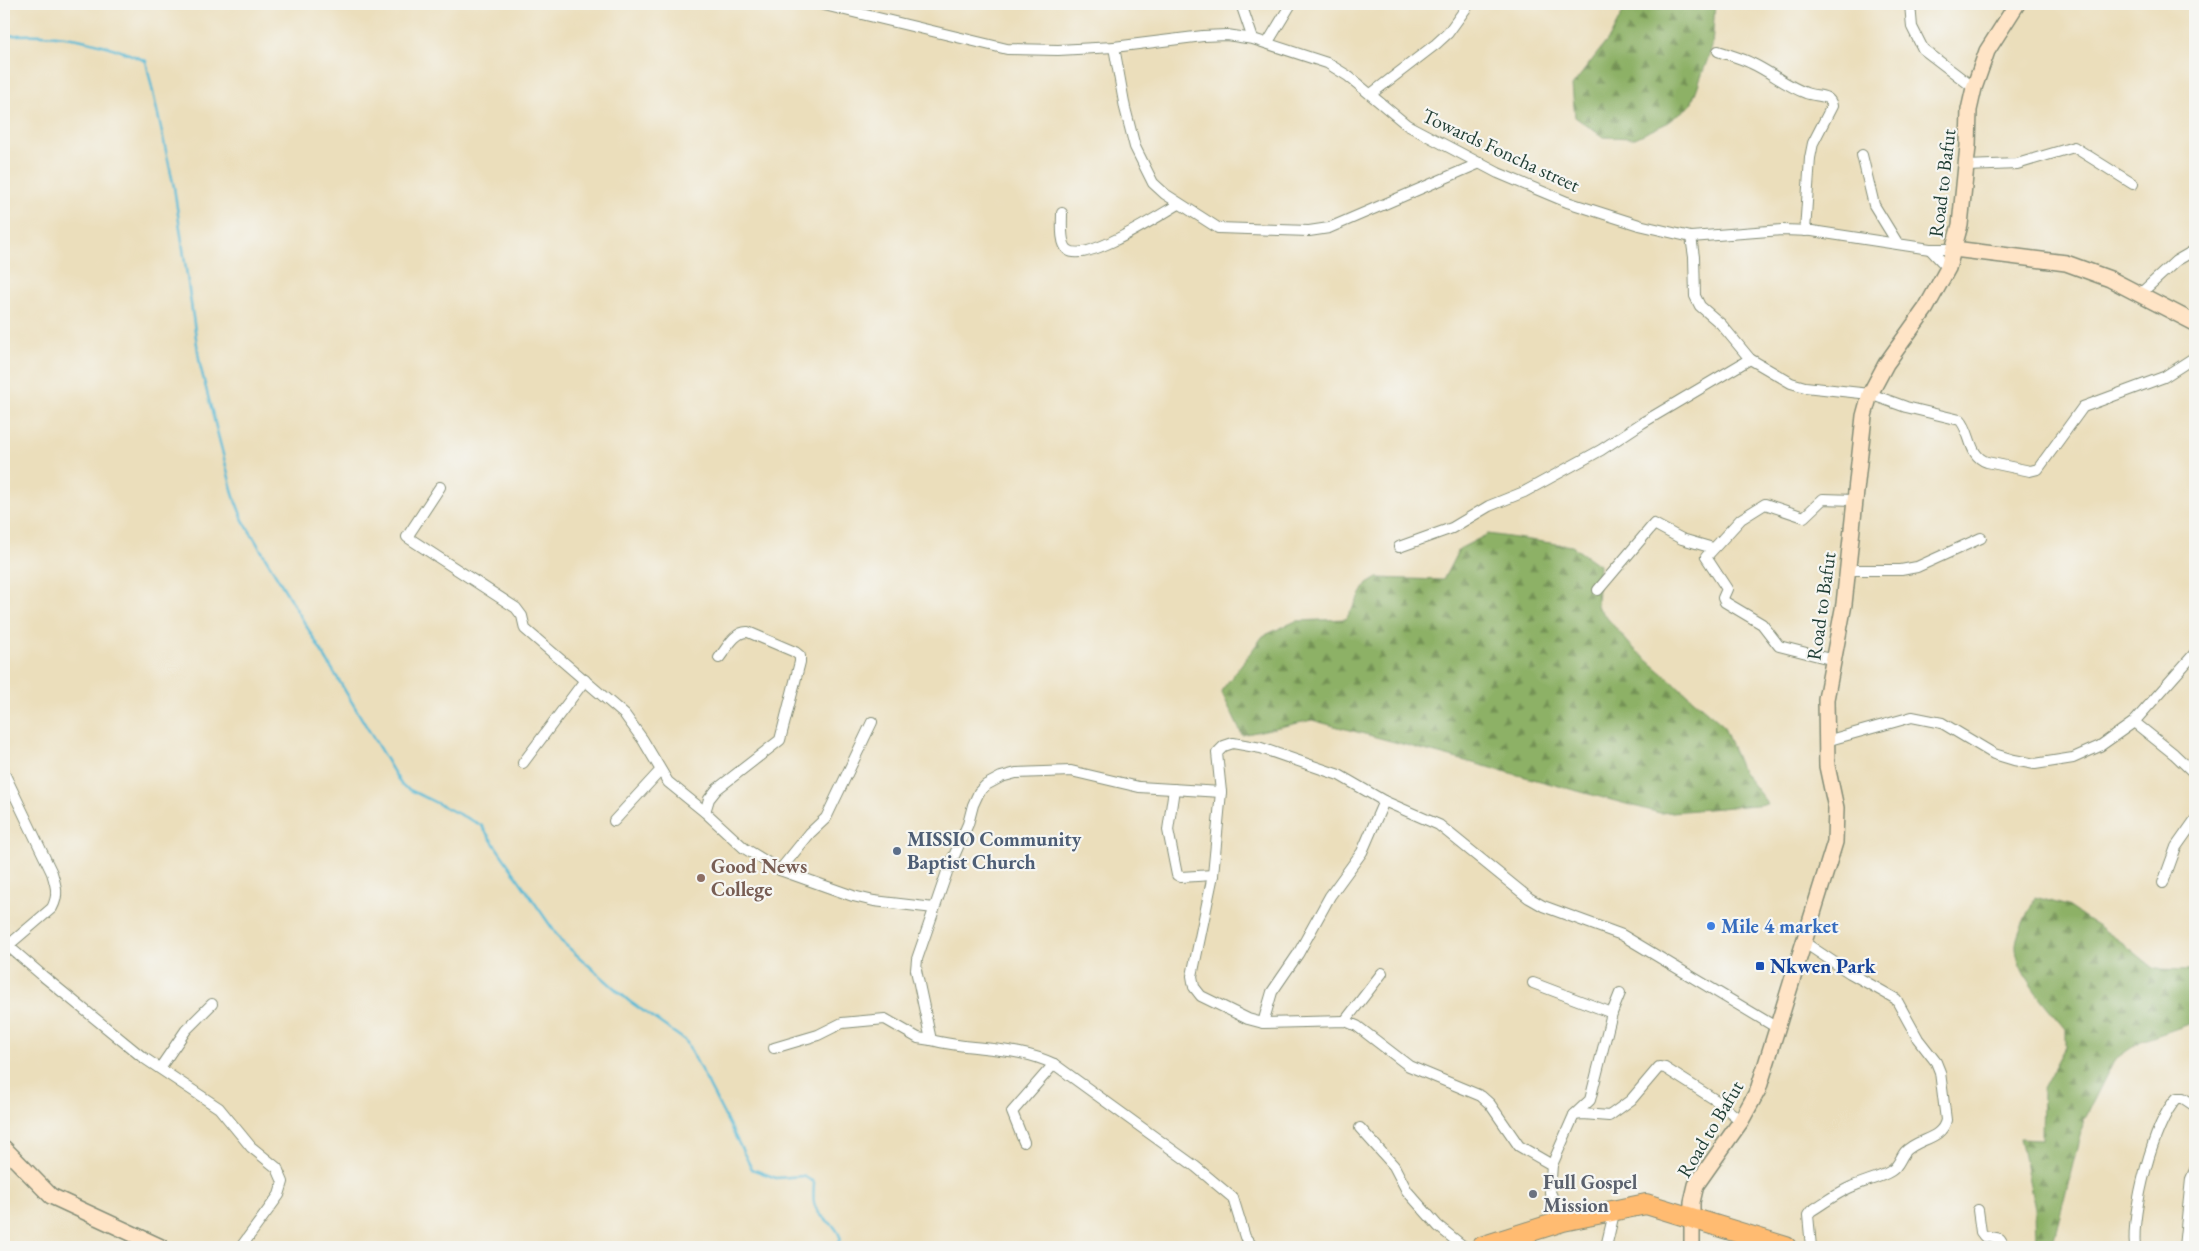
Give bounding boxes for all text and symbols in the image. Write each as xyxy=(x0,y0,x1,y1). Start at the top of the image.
street label: Towards Foncha street xyxy=(1418,102,1585,198)
street label: Road to Bafut xyxy=(1922,127,1962,239)
street label: Road to Bafut xyxy=(1801,550,1842,662)
place label: MISSIO Community Baptist Church xyxy=(907,826,1082,875)
marker: MISSIO Community Baptist Church xyxy=(891,845,903,857)
place label: Good News College xyxy=(711,853,807,902)
marker: Good News College xyxy=(695,872,707,884)
place label: Mile 4 market xyxy=(1721,913,1839,939)
marker: Mile 4 market xyxy=(1705,920,1717,932)
place label: Nkwen Park xyxy=(1770,953,1877,979)
marker: Nkwen Park xyxy=(1754,960,1766,972)
street label: Road to Bafut xyxy=(1671,1075,1750,1182)
place label: Full Gospel Mission xyxy=(1543,1169,1638,1218)
marker: Full Gospel Mission xyxy=(1527,1188,1539,1200)

